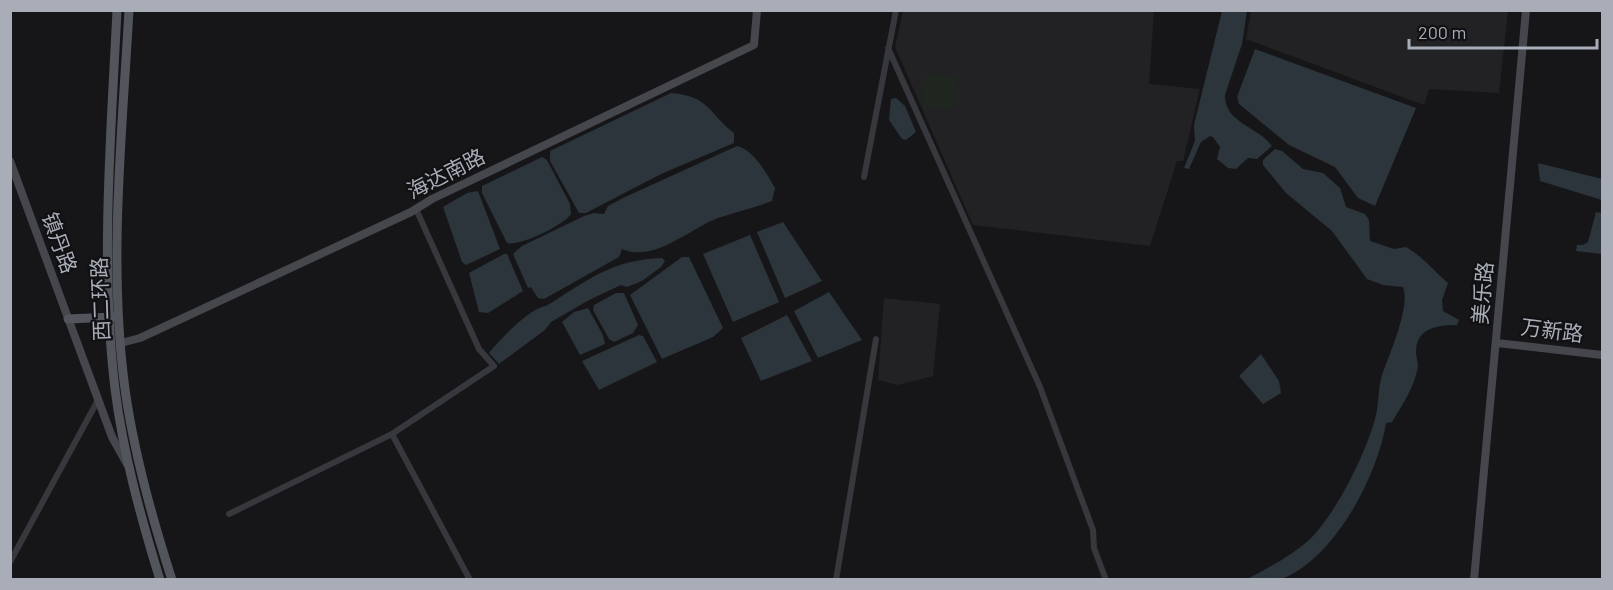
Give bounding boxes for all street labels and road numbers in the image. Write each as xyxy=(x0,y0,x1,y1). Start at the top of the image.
street label: 海达南路 xyxy=(402,142,488,203)
street label: 镇丹路 xyxy=(38,209,83,276)
street label: 西二环路 xyxy=(86,257,113,341)
street label: 美乐路 xyxy=(1466,260,1497,325)
street label: 万新路 xyxy=(1519,313,1585,346)

